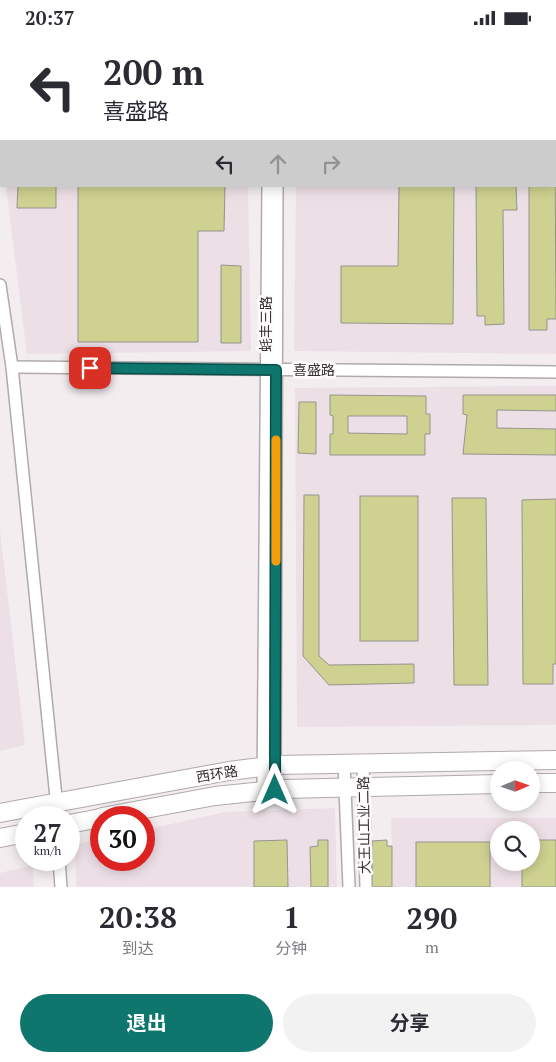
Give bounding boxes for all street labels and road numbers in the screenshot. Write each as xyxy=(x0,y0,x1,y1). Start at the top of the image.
street label: 蚝丰三路 xyxy=(256,296,275,352)
street label: 喜盛路 xyxy=(293,360,335,379)
street label: 西环路 xyxy=(195,761,239,786)
street label: 大王山工业二路 xyxy=(353,776,374,874)

